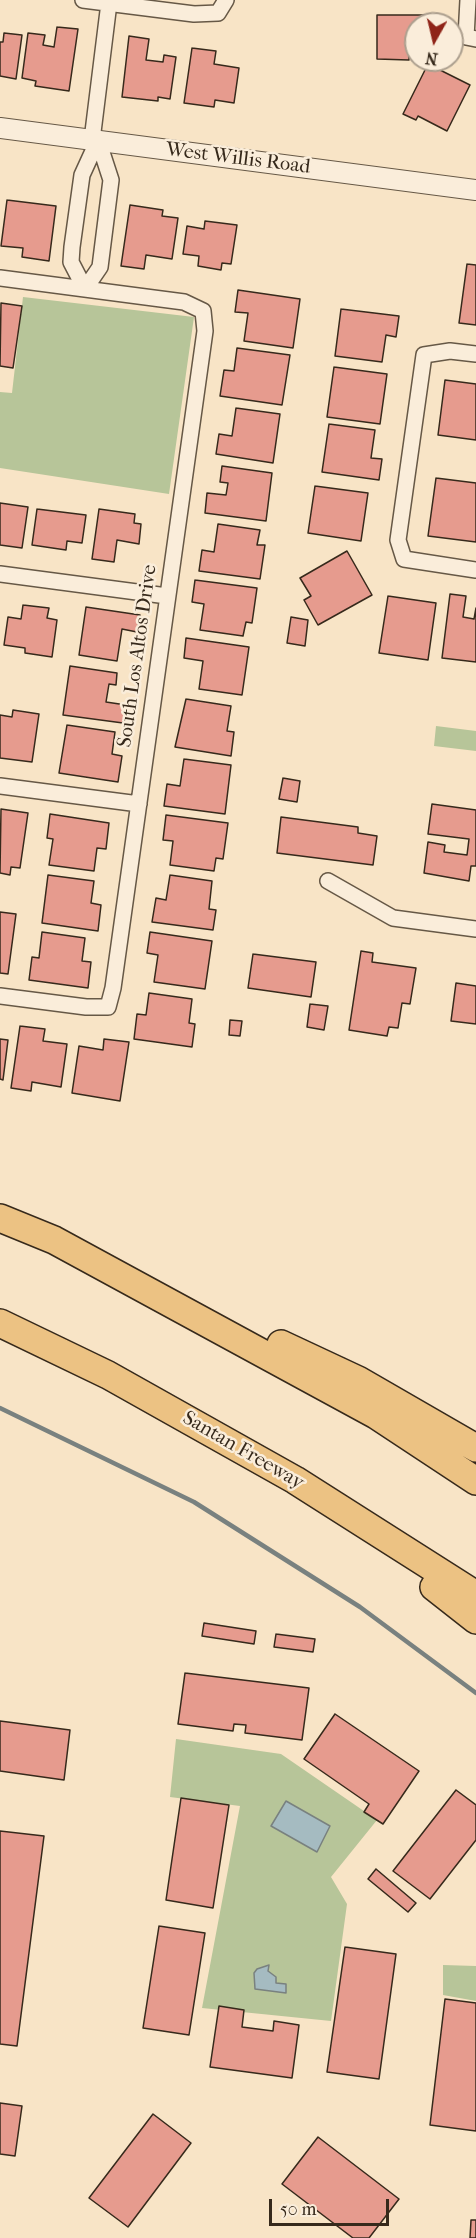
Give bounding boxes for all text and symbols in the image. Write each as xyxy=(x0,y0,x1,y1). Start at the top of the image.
north arrow xyxy=(404,12,464,72)
text: N xyxy=(424,48,439,69)
street label: West Willis Road xyxy=(164,138,312,180)
street label: South Los Altos Drive xyxy=(113,563,163,749)
street label: Santan Freeway xyxy=(178,1407,308,1495)
scale bar xyxy=(272,2187,392,2225)
text: 50 m xyxy=(280,2199,316,2220)

